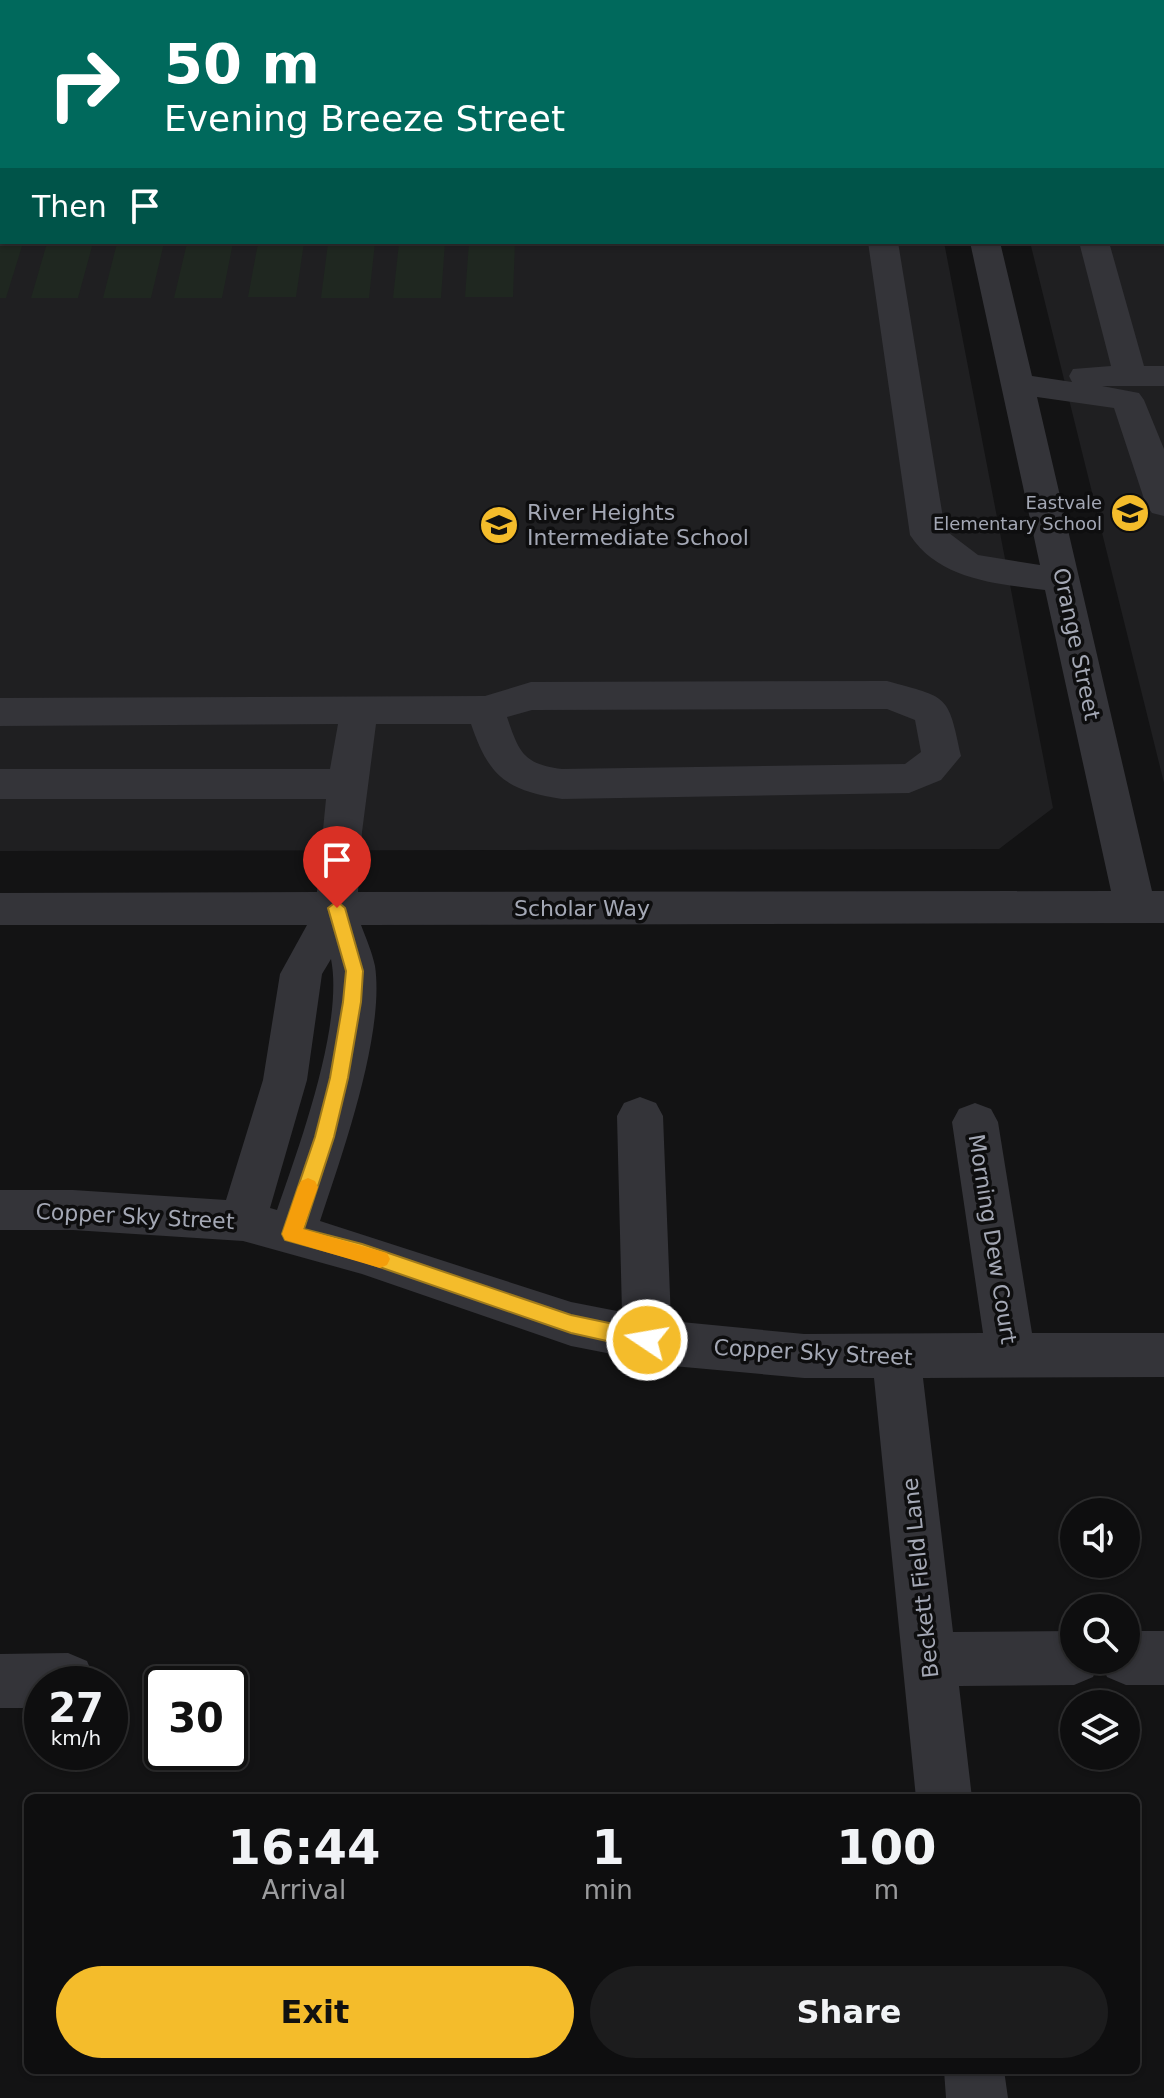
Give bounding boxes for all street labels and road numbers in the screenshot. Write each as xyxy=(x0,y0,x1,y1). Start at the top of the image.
street label: Orange Street xyxy=(1048,566,1105,723)
street label: Scholar Way xyxy=(514,896,650,921)
street label: Morning Dew Court xyxy=(964,1132,1021,1346)
street label: Copper Sky Street xyxy=(35,1199,235,1234)
street label: Copper Sky Street xyxy=(713,1335,913,1370)
street label: Beckett Field Lane xyxy=(898,1476,943,1679)

